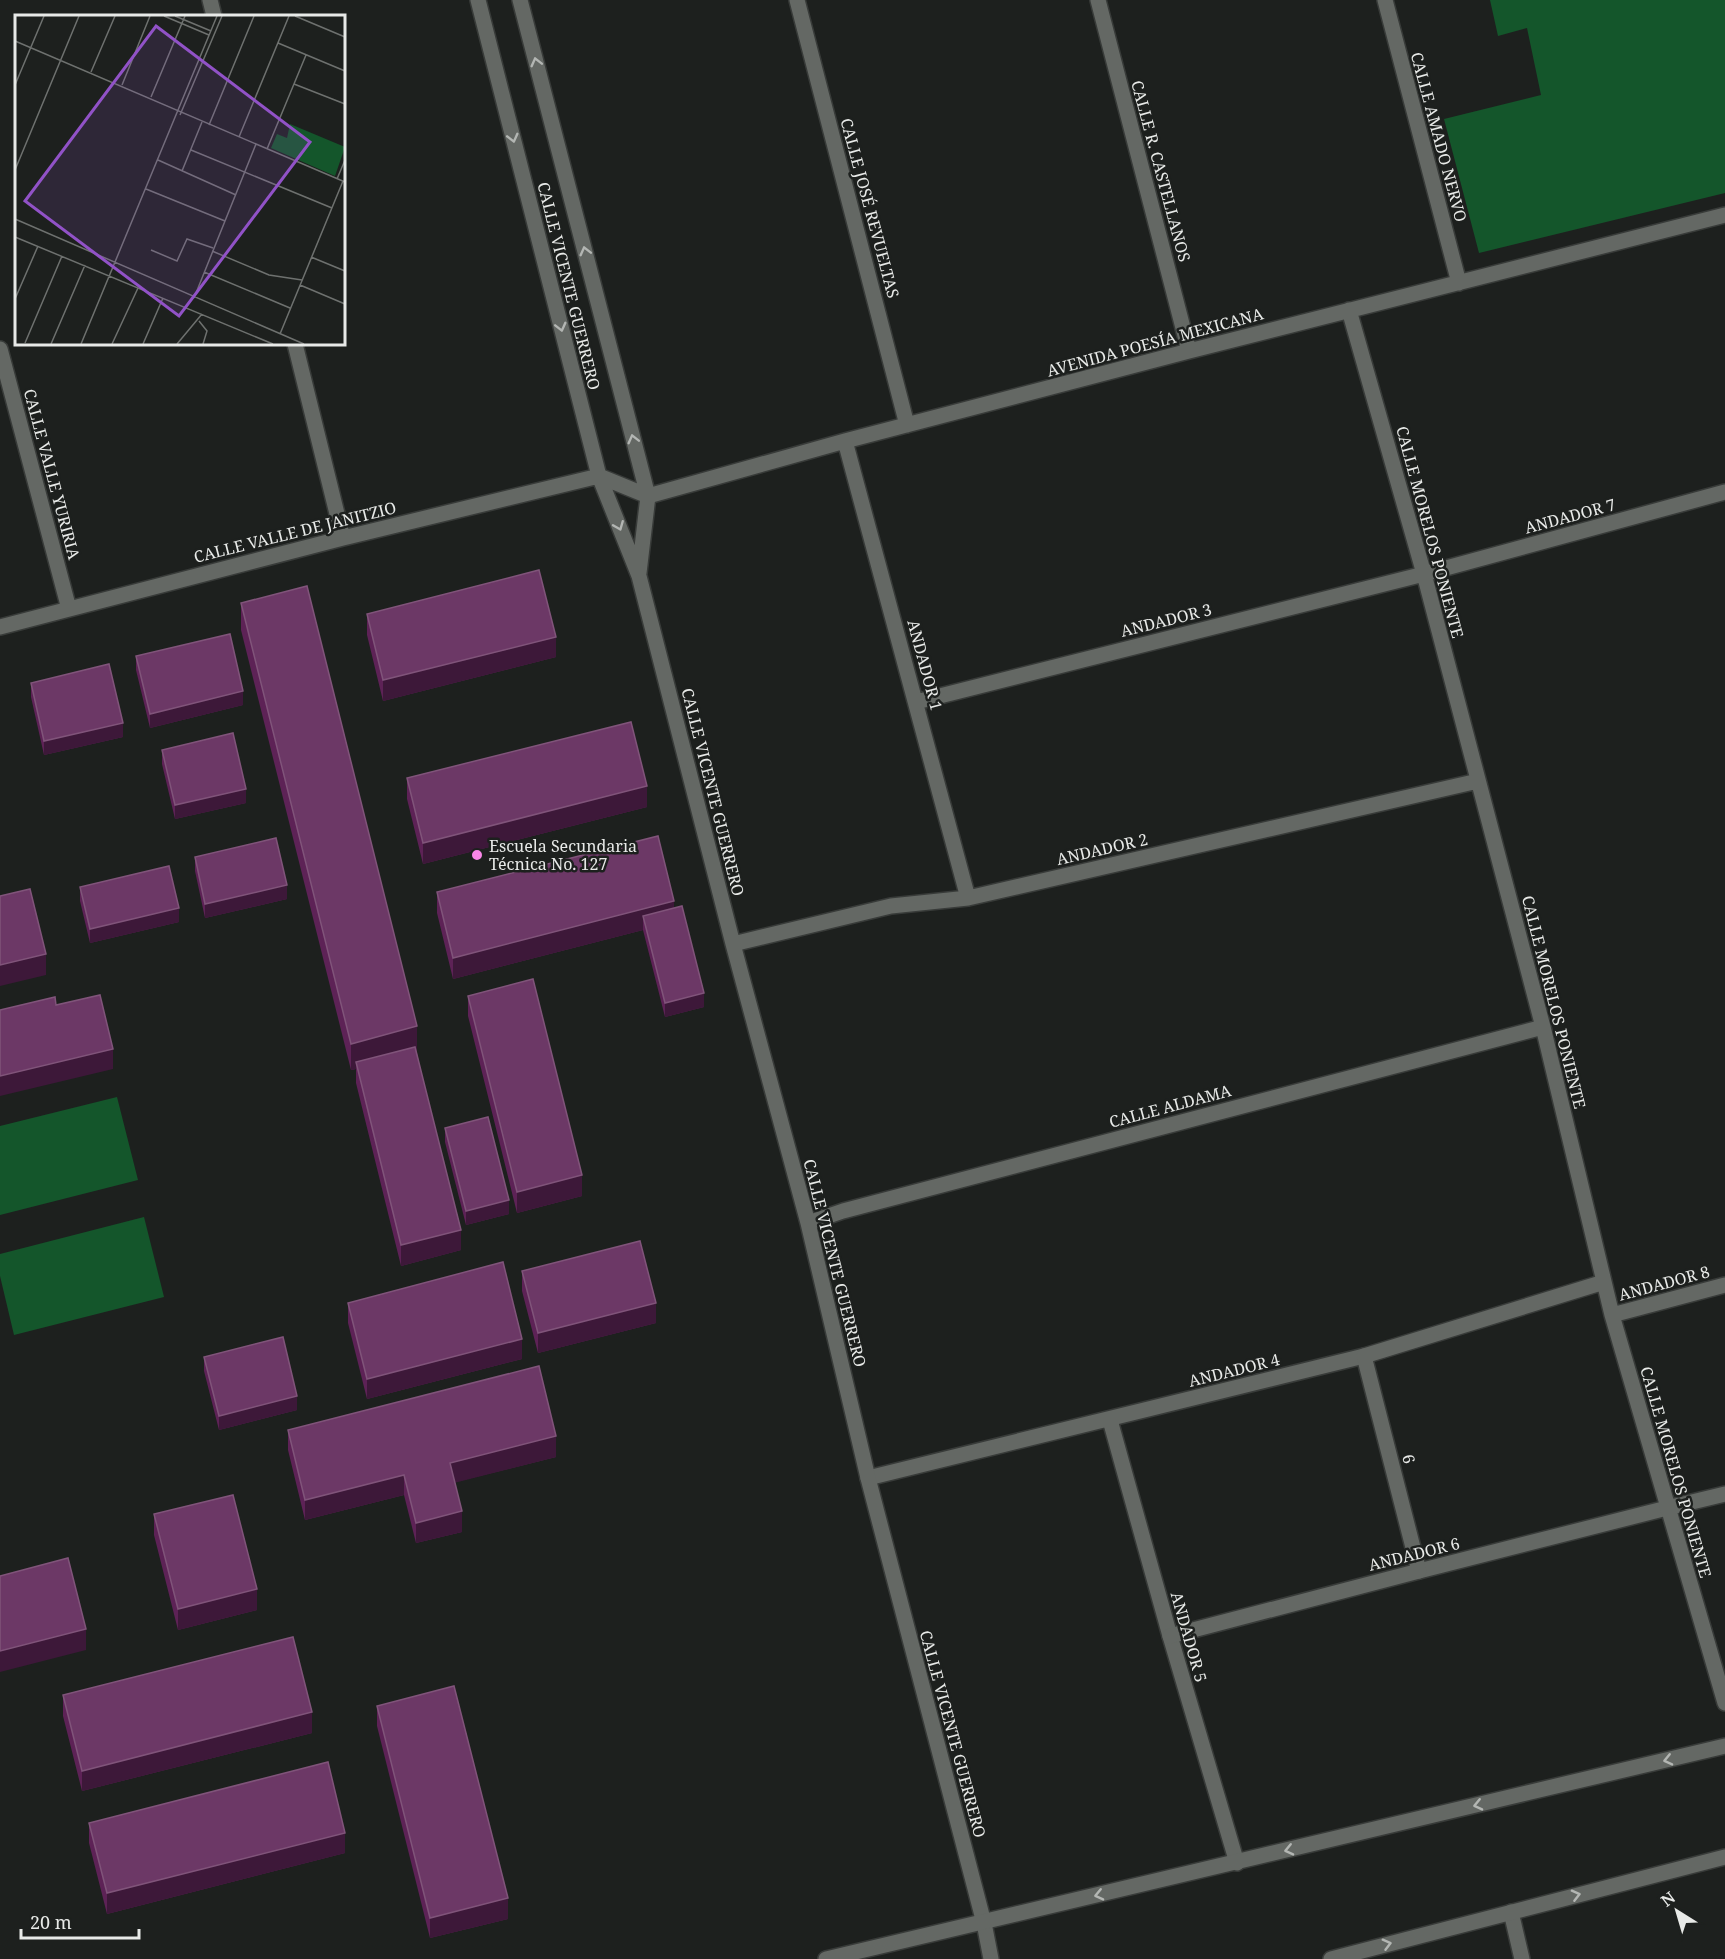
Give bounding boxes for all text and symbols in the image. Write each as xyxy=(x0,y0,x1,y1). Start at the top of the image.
inset map xyxy=(15,15,345,345)
street label: CALLE AMADO NERVO xyxy=(1406,50,1472,224)
one-way arrow xyxy=(530,57,543,67)
street label: CALLE R. CASTELLANOS xyxy=(1126,78,1196,264)
street label: CALLE JOSÉ REVUELTAS xyxy=(835,115,905,301)
one-way arrow xyxy=(506,133,519,143)
street label: CALLE VICENTE GUERRERO xyxy=(532,180,606,392)
one-way arrow xyxy=(579,246,592,256)
street label: AVENIDA POESÍA MEXICANA xyxy=(1044,302,1266,381)
one-way arrow xyxy=(554,322,567,332)
street label: CALLE VALLE YURIRIA xyxy=(19,386,86,562)
street label: CALLE MORELOS PONIENTE xyxy=(1391,423,1469,641)
one-way arrow xyxy=(628,435,641,445)
street label: ANDADOR 7 xyxy=(1522,493,1618,539)
street label: CALLE VALLE DE JANITZIO xyxy=(191,496,399,568)
one-way arrow xyxy=(612,520,624,531)
street label: ANDADOR 3 xyxy=(1118,598,1214,642)
street label: ANDADOR 1 xyxy=(902,617,948,713)
street label: CALLE VICENTE GUERRERO xyxy=(676,686,750,898)
street label: ANDADOR 2 xyxy=(1054,828,1150,870)
place label: Escuela Secundaria Técnica No. 127 xyxy=(489,835,637,875)
marker: Escuela Secundaria Técnica No. 127 xyxy=(470,848,484,862)
street label: CALLE MORELOS PONIENTE xyxy=(1517,893,1591,1111)
street label: CALLE ALDAMA xyxy=(1107,1079,1234,1133)
street label: CALLE VICENTE GUERRERO xyxy=(798,1157,872,1369)
street label: ANDADOR 8 xyxy=(1616,1260,1712,1306)
street label: ANDADOR 4 xyxy=(1186,1348,1282,1392)
street label: CALLE MORELOS PONIENTE xyxy=(1635,1364,1717,1580)
street label: 6 xyxy=(1397,1452,1421,1466)
street label: ANDADOR 6 xyxy=(1366,1532,1462,1576)
street label: ANDADOR 5 xyxy=(1166,1589,1212,1685)
street label: CALLE VICENTE GUERRERO xyxy=(915,1628,991,1840)
one-way arrow xyxy=(1663,1753,1673,1766)
one-way arrow xyxy=(1474,1798,1484,1811)
one-way arrow xyxy=(1284,1843,1294,1856)
north arrow xyxy=(1647,1881,1707,1941)
text: N xyxy=(1656,1886,1680,1912)
one-way arrow xyxy=(1094,1888,1104,1901)
one-way arrow xyxy=(1571,1890,1581,1903)
scale bar xyxy=(21,1902,140,1940)
text: 20 m xyxy=(30,1910,72,1934)
one-way arrow xyxy=(1382,1939,1392,1952)

